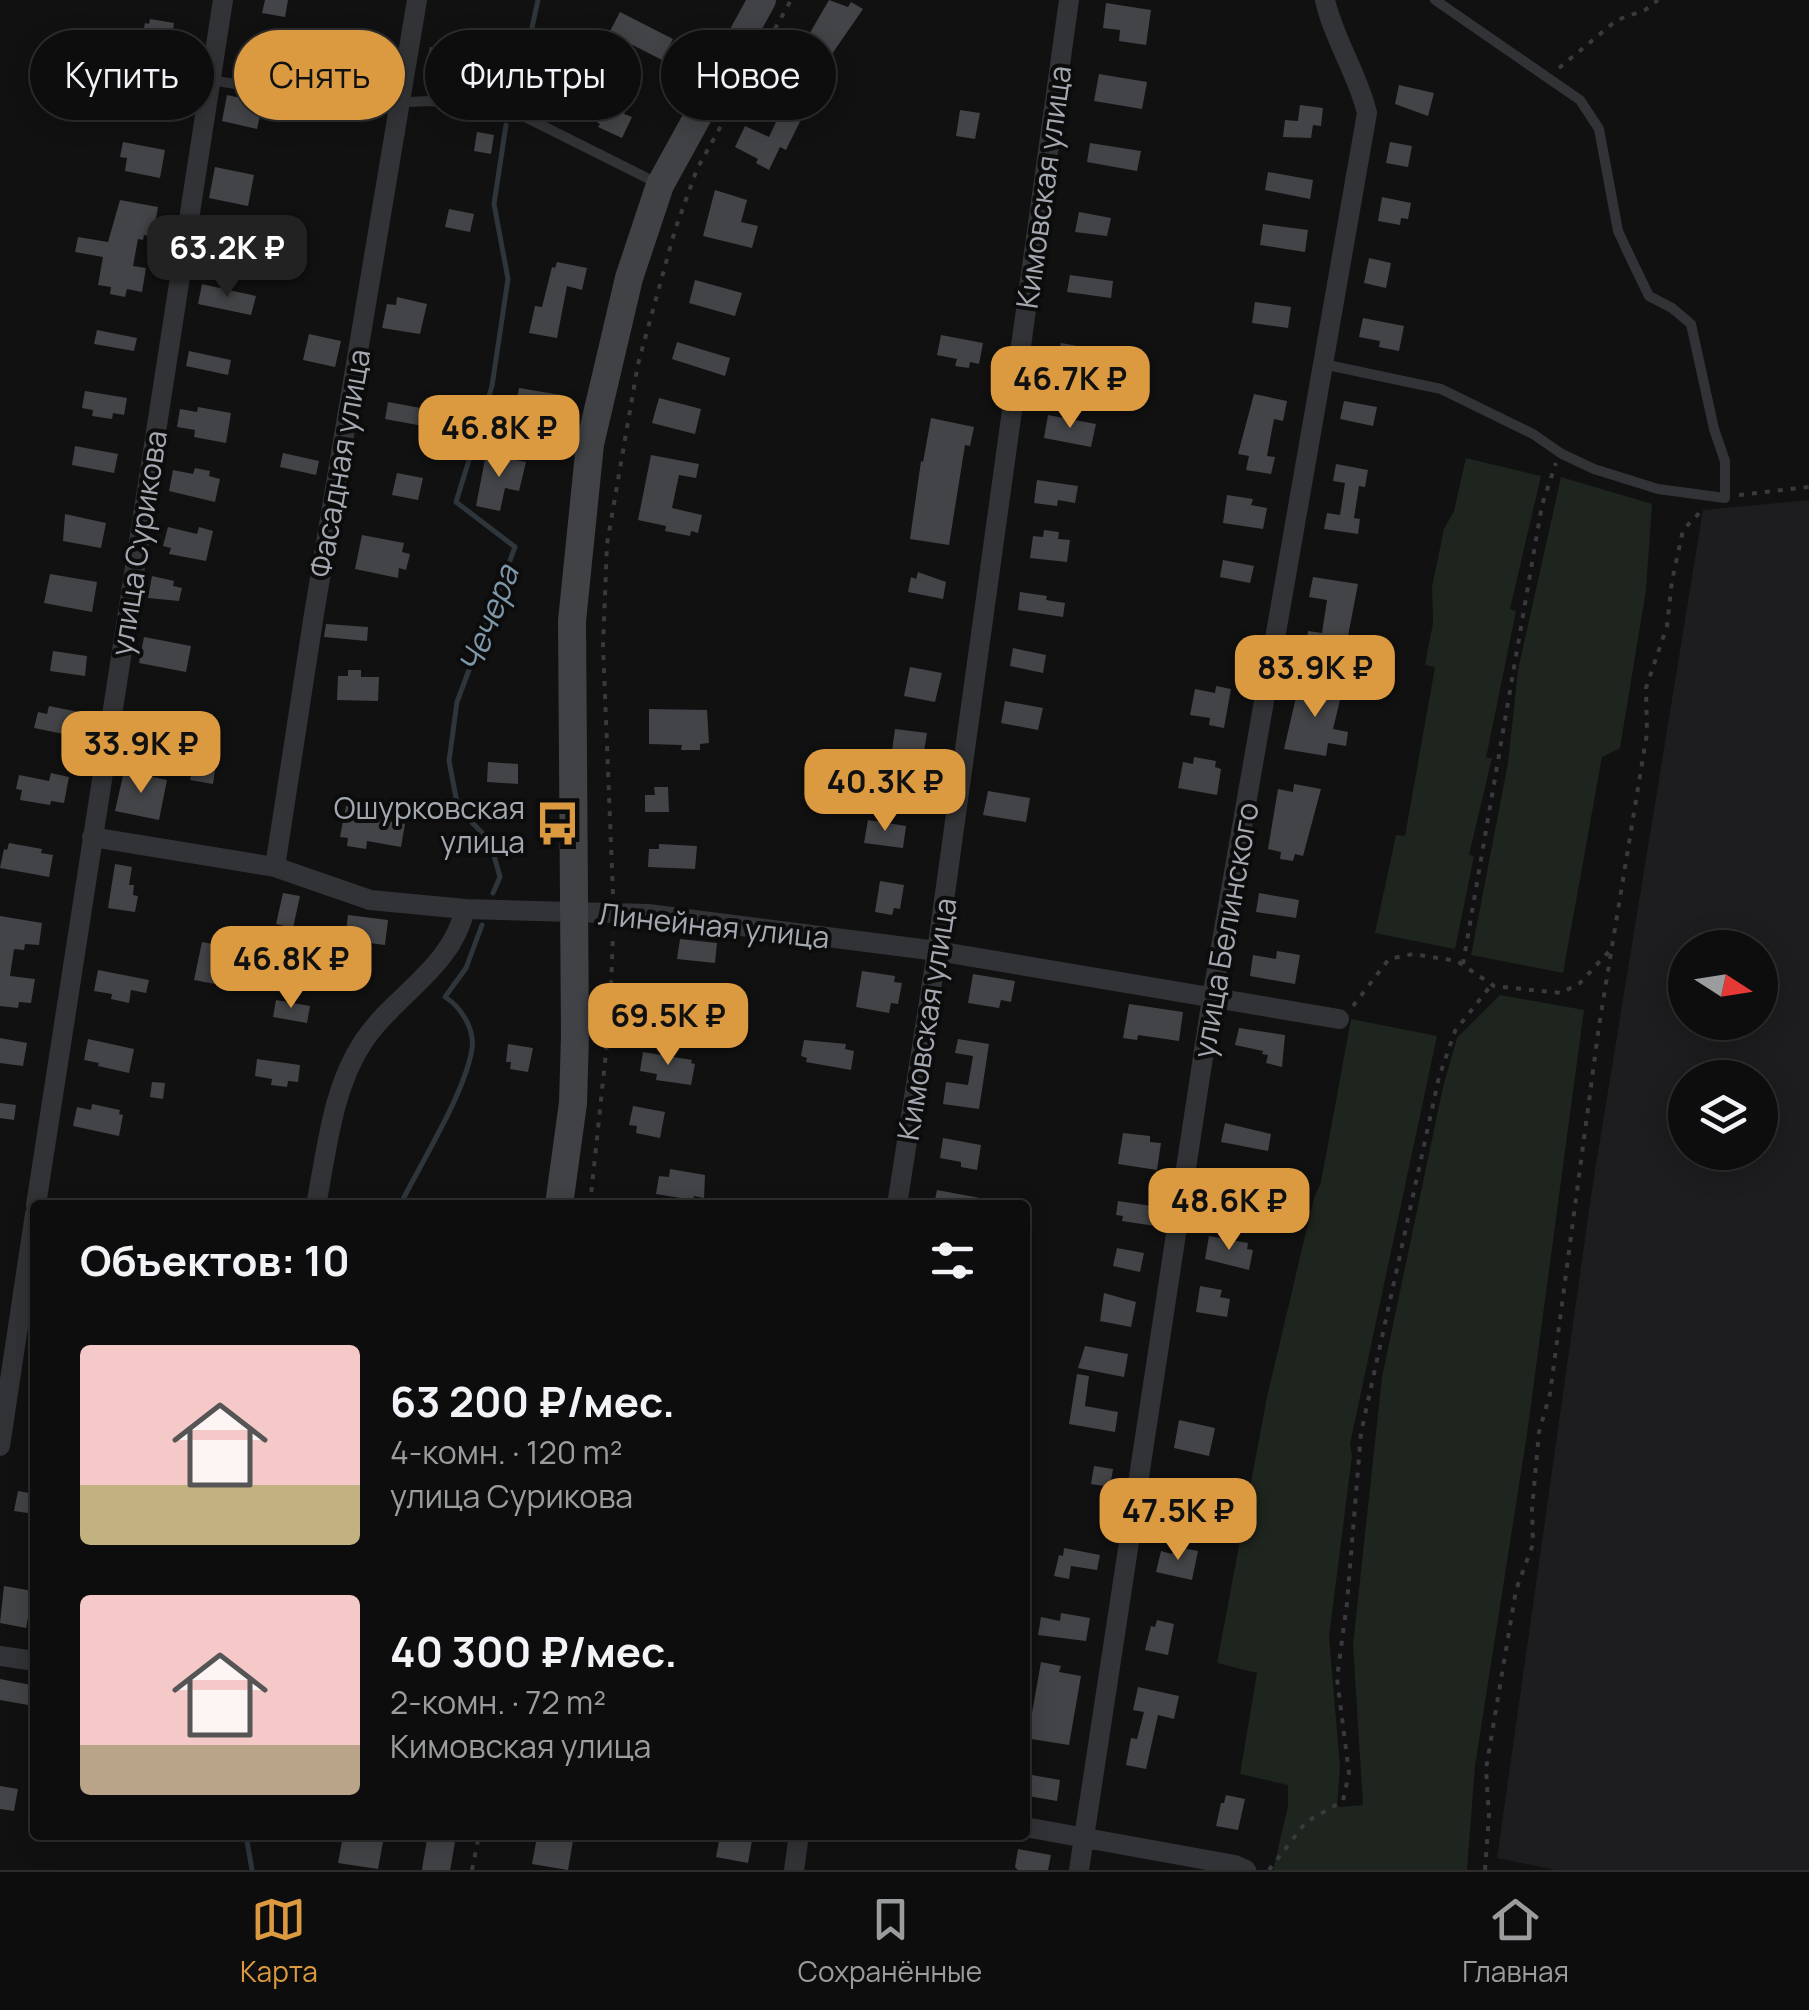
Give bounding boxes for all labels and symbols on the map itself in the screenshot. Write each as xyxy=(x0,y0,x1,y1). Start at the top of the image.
street label: Кимовская улица xyxy=(1006,63,1080,311)
pin: 63.2K ₽ xyxy=(135,215,319,300)
street label: Фасадная улица xyxy=(299,346,379,580)
pin: 46.7K ₽ xyxy=(978,346,1162,431)
pin: 46.8K ₽ xyxy=(407,395,591,480)
street label: улица Сурикова xyxy=(100,427,176,659)
water label: Чечера xyxy=(447,557,529,679)
pin: 83.9K ₽ xyxy=(1223,635,1407,720)
pin: 33.9K ₽ xyxy=(49,711,233,796)
pin: 40.3K ₽ xyxy=(793,749,977,834)
place label: Ошурковская улица xyxy=(334,787,525,862)
street label: улица Белинского xyxy=(1182,799,1268,1061)
bus stop icon: Ошурковская улица xyxy=(534,800,582,848)
street label: Линейная улица xyxy=(596,892,832,958)
street label: Кимовская улица xyxy=(887,895,965,1143)
pin: 46.8K ₽ xyxy=(199,926,383,1011)
north arrow xyxy=(1668,930,1778,1040)
pin: 69.5K ₽ xyxy=(576,983,760,1068)
pin: 48.6K ₽ xyxy=(1137,1168,1321,1253)
pin: 47.5K ₽ xyxy=(1086,1478,1270,1563)

